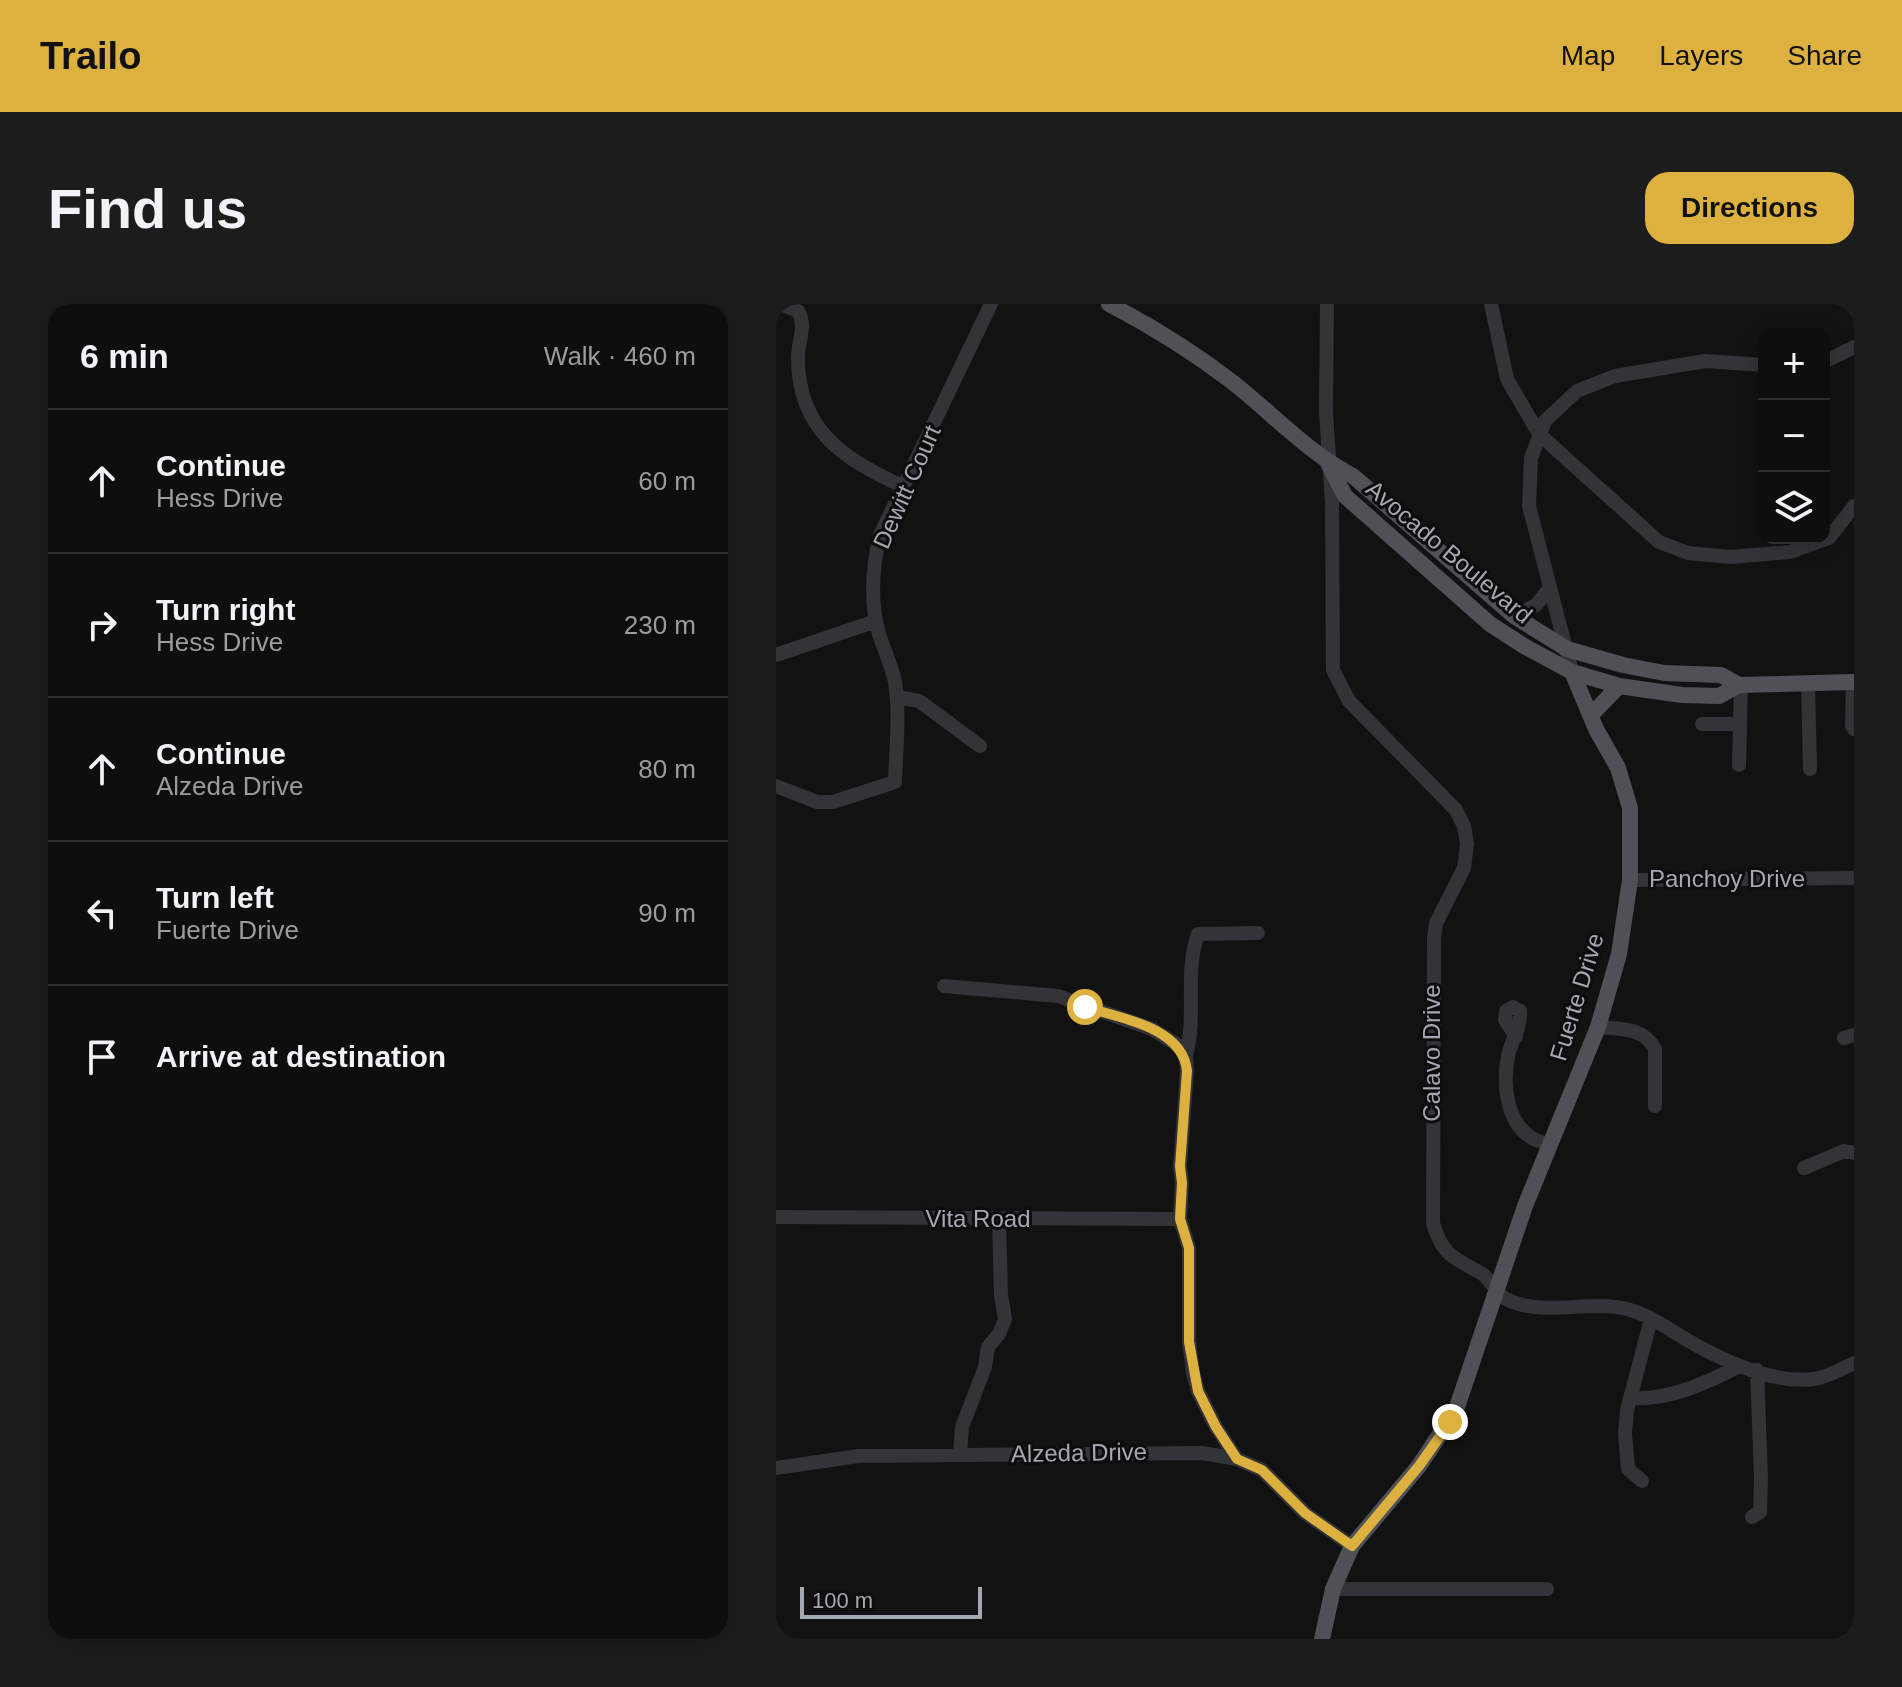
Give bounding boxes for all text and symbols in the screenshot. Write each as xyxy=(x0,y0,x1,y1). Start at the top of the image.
text: Trailo xyxy=(40,35,141,77)
text: Map xyxy=(1561,40,1615,71)
text: Layers xyxy=(1659,40,1743,71)
text: Share xyxy=(1787,40,1862,71)
button: Directions xyxy=(1645,172,1854,244)
text: Find us xyxy=(48,177,247,240)
map controls xyxy=(1758,328,1830,544)
button: + xyxy=(1758,328,1830,400)
text: 6 min xyxy=(80,337,169,375)
text: Walk · 460 m xyxy=(544,341,696,371)
button: − xyxy=(1758,400,1830,472)
street label: Dewitt Court xyxy=(867,421,946,553)
text: Continue xyxy=(156,449,286,482)
icon: ahead xyxy=(80,459,124,503)
text: 60 m xyxy=(638,466,696,496)
button: layers xyxy=(1758,472,1830,544)
street label: Avocado Boulevard xyxy=(1361,475,1538,629)
text: Hess Drive xyxy=(156,483,283,513)
text: Turn right xyxy=(156,593,295,626)
icon: right xyxy=(80,603,124,647)
text: 230 m xyxy=(624,610,696,640)
text: Hess Drive xyxy=(156,627,283,657)
text: Continue xyxy=(156,737,286,770)
icon: ahead xyxy=(80,747,124,791)
text: 80 m xyxy=(638,754,696,784)
text: Alzeda Drive xyxy=(156,771,303,801)
street label: Panchoy Drive xyxy=(1649,865,1805,892)
text: Turn left xyxy=(156,881,274,914)
icon: left xyxy=(80,891,124,935)
text: 90 m xyxy=(638,898,696,928)
text: Fuerte Drive xyxy=(156,915,299,945)
street label: Fuerte Drive xyxy=(1544,930,1609,1064)
street label: Calavo Drive xyxy=(1418,984,1445,1122)
route start xyxy=(1067,989,1103,1025)
icon: arrive xyxy=(80,1035,124,1079)
text: Arrive at destination xyxy=(156,1040,446,1073)
street label: Vita Road xyxy=(926,1205,1030,1232)
route end xyxy=(1432,1404,1468,1440)
street label: Alzeda Drive xyxy=(1011,1438,1147,1467)
scale bar xyxy=(800,1583,982,1619)
text: 100 m xyxy=(812,1588,873,1613)

